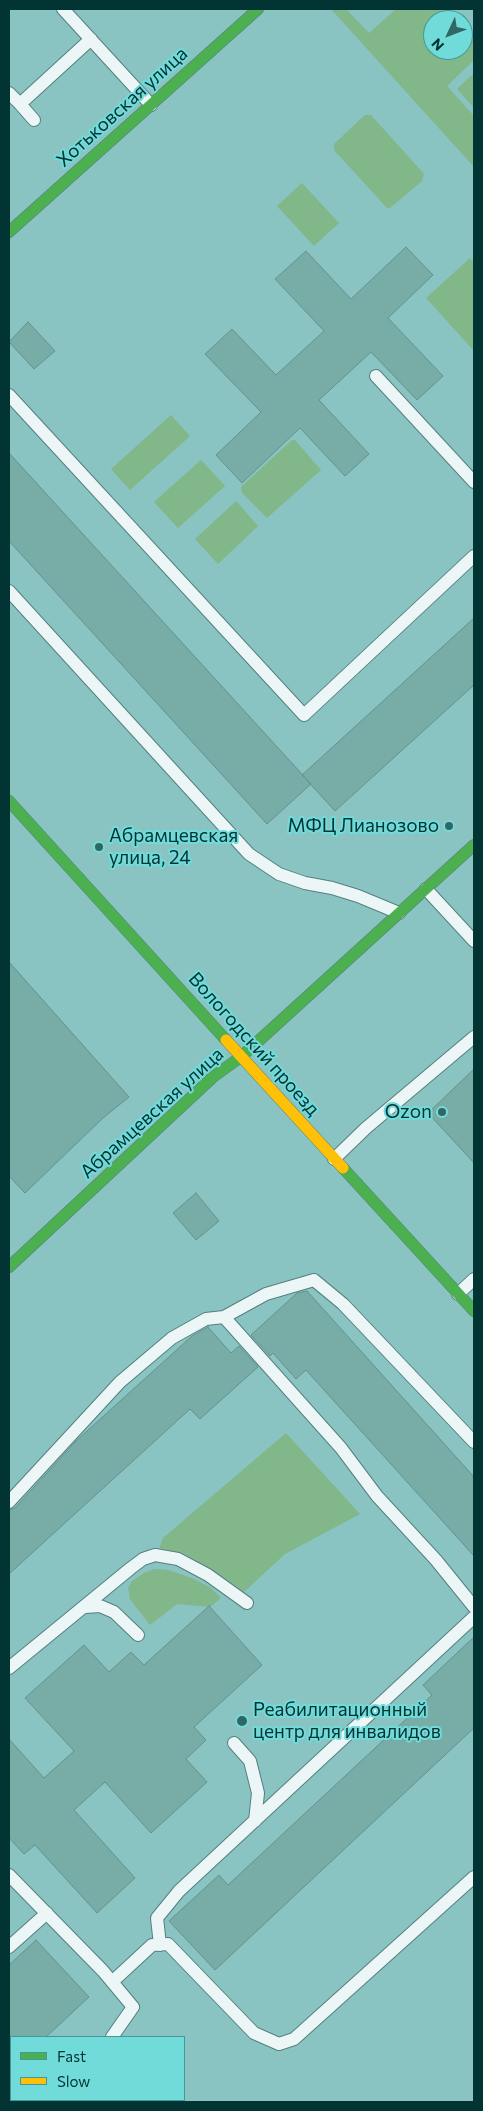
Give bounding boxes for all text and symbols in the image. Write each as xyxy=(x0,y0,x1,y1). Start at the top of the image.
north arrow xyxy=(423,10,473,60)
text: N xyxy=(428,35,447,55)
street label: Хотьковская улица xyxy=(52,42,192,172)
place label: МФЦ Лианозово xyxy=(288,815,439,837)
marker: МФЦ Лианозово xyxy=(443,820,455,832)
place label: Абрамцевская улица, 24 xyxy=(109,825,238,869)
marker: Абрамцевская улица, 24 xyxy=(93,841,105,853)
street label: Вологодский проезд xyxy=(184,968,324,1120)
street label: Абрамцевская улица xyxy=(76,1043,228,1183)
place label: Ozon xyxy=(385,1101,432,1123)
marker: Ozon xyxy=(436,1106,448,1118)
place label: Реабилитационный центр для инвалидов xyxy=(253,1699,441,1743)
marker: Реабилитационный центр для инвалидов xyxy=(235,1714,249,1728)
legend xyxy=(10,2036,185,2101)
text: Fast xyxy=(57,2047,86,2065)
text: Slow xyxy=(57,2072,90,2090)

